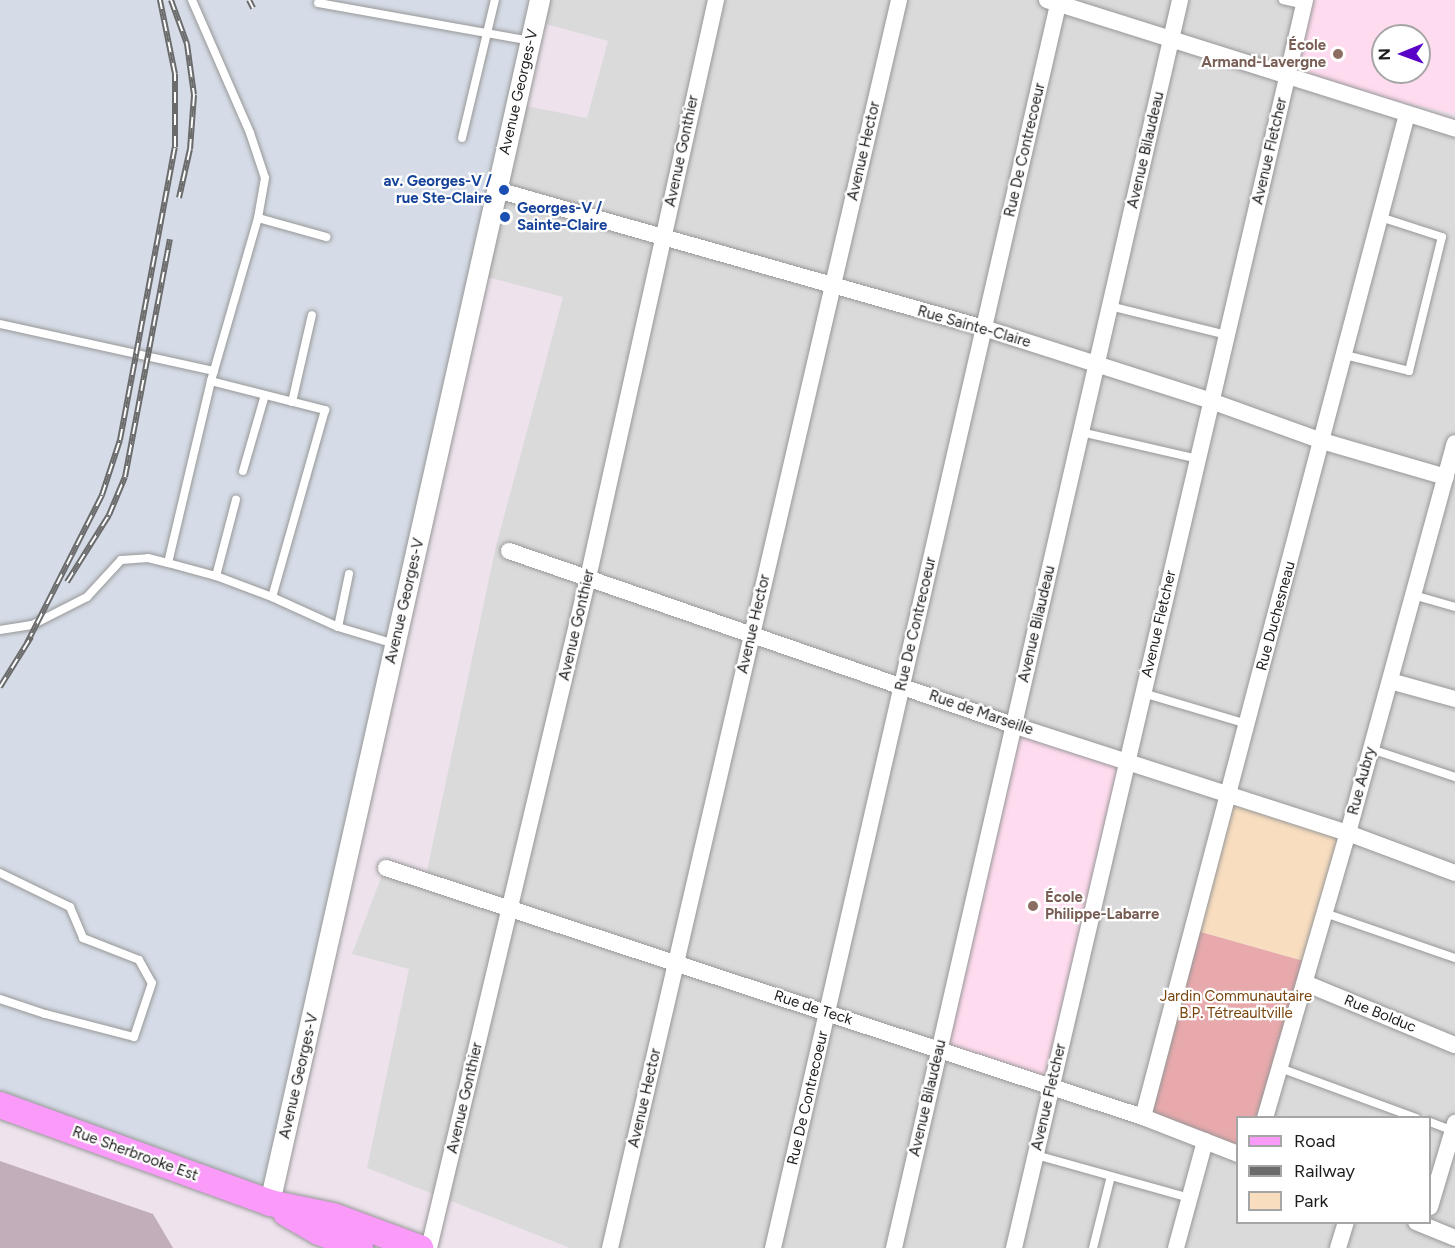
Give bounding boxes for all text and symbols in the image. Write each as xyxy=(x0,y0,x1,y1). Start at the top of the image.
north arrow xyxy=(1371,24,1431,84)
street label: Avenue Georges-V xyxy=(496,27,542,157)
place label: École Armand-Lavergne xyxy=(1201,36,1326,71)
marker: École Armand-Lavergne xyxy=(1331,47,1345,61)
text: N xyxy=(1375,48,1394,61)
street label: Rue De Contrecoeur xyxy=(1001,81,1049,219)
street label: Avenue Bilaudeau xyxy=(1124,90,1168,210)
street label: Avenue Gonthier xyxy=(661,94,703,208)
street label: Avenue Fletcher xyxy=(1249,96,1291,206)
street label: Avenue Hector xyxy=(844,100,884,202)
place label: av. Georges-V / rue Ste-Claire xyxy=(383,172,492,207)
marker: av. Georges-V / rue Ste-Claire xyxy=(497,183,511,197)
place label: Georges-V / Sainte-Claire xyxy=(517,199,607,234)
marker: Georges-V / Sainte-Claire xyxy=(498,210,512,224)
street label: Rue Sainte-Claire xyxy=(915,302,1033,352)
street label: Avenue Georges-V xyxy=(382,536,428,666)
street label: Rue De Contrecoeur xyxy=(892,555,940,693)
street label: Rue Duchesneau xyxy=(1253,559,1299,673)
street label: Avenue Bilaudeau xyxy=(1015,564,1059,684)
street label: Avenue Gonthier xyxy=(555,568,599,682)
street label: Avenue Fletcher xyxy=(1138,569,1180,679)
street label: Avenue Hector xyxy=(734,573,774,675)
street label: Rue de Marseille xyxy=(926,687,1036,739)
street label: Rue Aubry xyxy=(1344,745,1380,817)
place label: École Philippe-Labarre xyxy=(1045,888,1159,923)
marker: École Philippe-Labarre xyxy=(1026,899,1040,913)
street label: Rue de Teck xyxy=(772,987,854,1029)
park label: Jardin Communautaire B.P. Tétreaultville xyxy=(1160,987,1312,1022)
street label: Rue Bolduc xyxy=(1341,991,1419,1037)
street label: Avenue Georges-V xyxy=(276,1011,322,1141)
street label: Rue De Contrecoeur xyxy=(784,1029,832,1167)
street label: Avenue Bilaudeau xyxy=(906,1038,950,1158)
street label: Avenue Gonthier xyxy=(443,1041,487,1155)
street label: Avenue Fletcher xyxy=(1028,1042,1070,1152)
street label: Avenue Hector xyxy=(625,1047,665,1149)
legend xyxy=(1236,1116,1431,1224)
street label: Rue Sherbrooke Est xyxy=(70,1123,200,1185)
text: Road xyxy=(1294,1130,1335,1152)
text: Railway xyxy=(1294,1160,1355,1182)
text: Park xyxy=(1294,1190,1328,1212)

